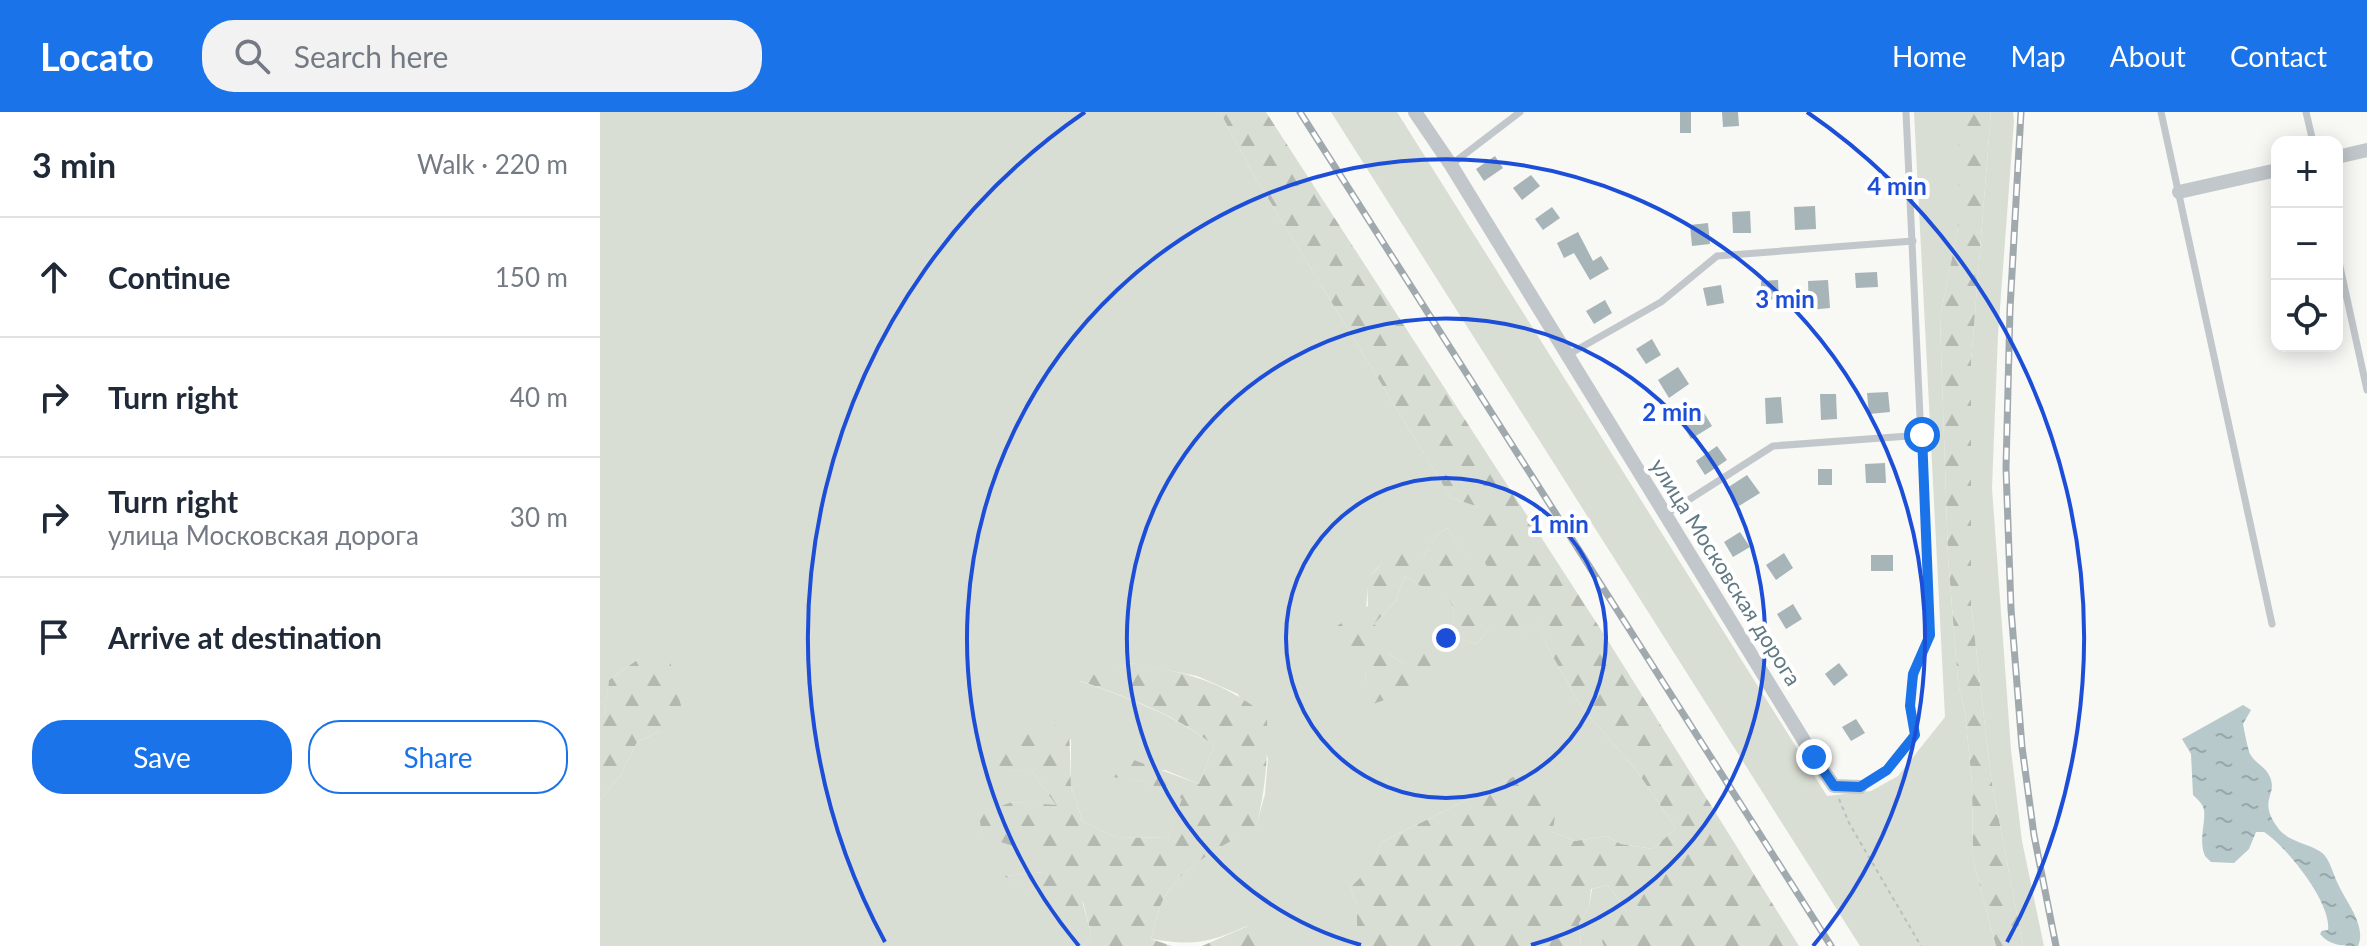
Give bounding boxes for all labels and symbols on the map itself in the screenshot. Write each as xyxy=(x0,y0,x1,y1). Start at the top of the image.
text: 4 min xyxy=(1867,171,1927,200)
text: 3 min xyxy=(1755,284,1815,313)
text: 2 min xyxy=(1642,397,1702,426)
route start xyxy=(1904,417,1940,453)
street label: улица Московская дорога xyxy=(1645,453,1808,690)
text: 1 min xyxy=(1529,509,1589,538)
centre of rings xyxy=(1432,624,1460,652)
route end xyxy=(1796,739,1832,775)

